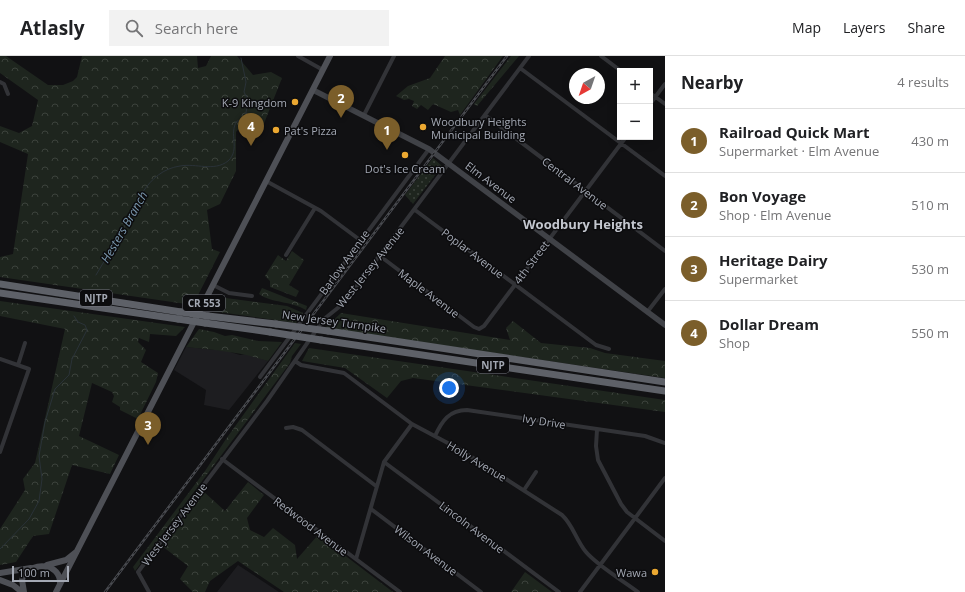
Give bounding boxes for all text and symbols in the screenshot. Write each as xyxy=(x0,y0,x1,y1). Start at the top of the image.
search box xyxy=(109,10,389,46)
text: Atlasly xyxy=(20,15,85,41)
icon: search xyxy=(123,17,145,39)
text: Search here xyxy=(155,18,238,38)
text: Map xyxy=(792,18,821,37)
text: Layers xyxy=(843,18,885,37)
text: Share xyxy=(907,18,945,37)
north arrow xyxy=(569,68,605,104)
map controls xyxy=(617,68,653,140)
button: + xyxy=(617,68,653,104)
text: Nearby xyxy=(681,71,743,94)
text: 4 results xyxy=(897,73,949,91)
pin: 2 xyxy=(328,85,354,118)
place label: K-9 Kingdom xyxy=(222,95,287,110)
marker: K-9 Kingdom xyxy=(290,97,300,107)
button: − xyxy=(617,104,653,140)
pin: 4 xyxy=(238,113,264,146)
place label: Woodbury Heights Municipal Building xyxy=(431,114,526,142)
pin: 1 xyxy=(374,117,400,150)
marker: Woodbury Heights Municipal Building xyxy=(418,122,428,132)
text: Railroad Quick Mart xyxy=(719,122,869,142)
place label: Pat's Pizza xyxy=(284,123,337,138)
marker: Pat's Pizza xyxy=(271,125,281,135)
text: 1 xyxy=(690,132,698,150)
text: 430 m xyxy=(911,132,949,150)
text: Supermarket · Elm Avenue xyxy=(719,142,879,160)
marker: Dot's Ice Cream xyxy=(400,150,410,160)
street label: Central Avenue xyxy=(539,153,611,213)
street label: Elm Avenue xyxy=(462,158,520,206)
place label: Dot's Ice Cream xyxy=(365,161,445,176)
text: Bon Voyage xyxy=(719,186,806,206)
water label: Hesters Branch xyxy=(97,188,151,266)
text: 2 xyxy=(690,196,698,214)
text: 510 m xyxy=(911,196,949,214)
text: Shop · Elm Avenue xyxy=(719,206,831,224)
district label: Woodbury Heights xyxy=(523,215,643,233)
street label: West Jersey Avenue xyxy=(333,223,407,311)
street label: Poplar Avenue xyxy=(439,225,507,281)
street label: Barlow Avenue xyxy=(315,227,373,297)
street label: 4th Street xyxy=(510,237,552,287)
text: Heritage Dairy xyxy=(719,250,828,270)
text: 3 xyxy=(690,260,698,278)
text: 530 m xyxy=(911,260,949,278)
street label: Maple Avenue xyxy=(395,265,463,321)
text: Supermarket xyxy=(719,270,798,288)
road number: NJTP xyxy=(80,290,112,306)
road number: CR 553 xyxy=(183,295,225,311)
street label: New Jersey Turnpike xyxy=(281,306,387,336)
text: Dollar Dream xyxy=(719,314,819,334)
text: 4 xyxy=(690,324,698,342)
text: 550 m xyxy=(911,324,949,342)
text: Shop xyxy=(719,334,750,352)
road number: NJTP xyxy=(477,357,509,373)
your location xyxy=(439,378,459,398)
street label: Ivy Drive xyxy=(521,410,567,432)
pin: 3 xyxy=(135,412,161,445)
street label: Holly Avenue xyxy=(444,437,510,485)
street label: West Jersey Avenue xyxy=(138,480,210,568)
street label: Redwood Avenue xyxy=(271,493,351,559)
street label: Lincoln Avenue xyxy=(436,498,508,556)
street label: Wilson Avenue xyxy=(391,521,461,579)
scale bar xyxy=(12,564,69,583)
text: 100 m xyxy=(18,565,50,580)
place label: Wawa xyxy=(616,565,647,580)
marker: Wawa xyxy=(650,567,660,577)

